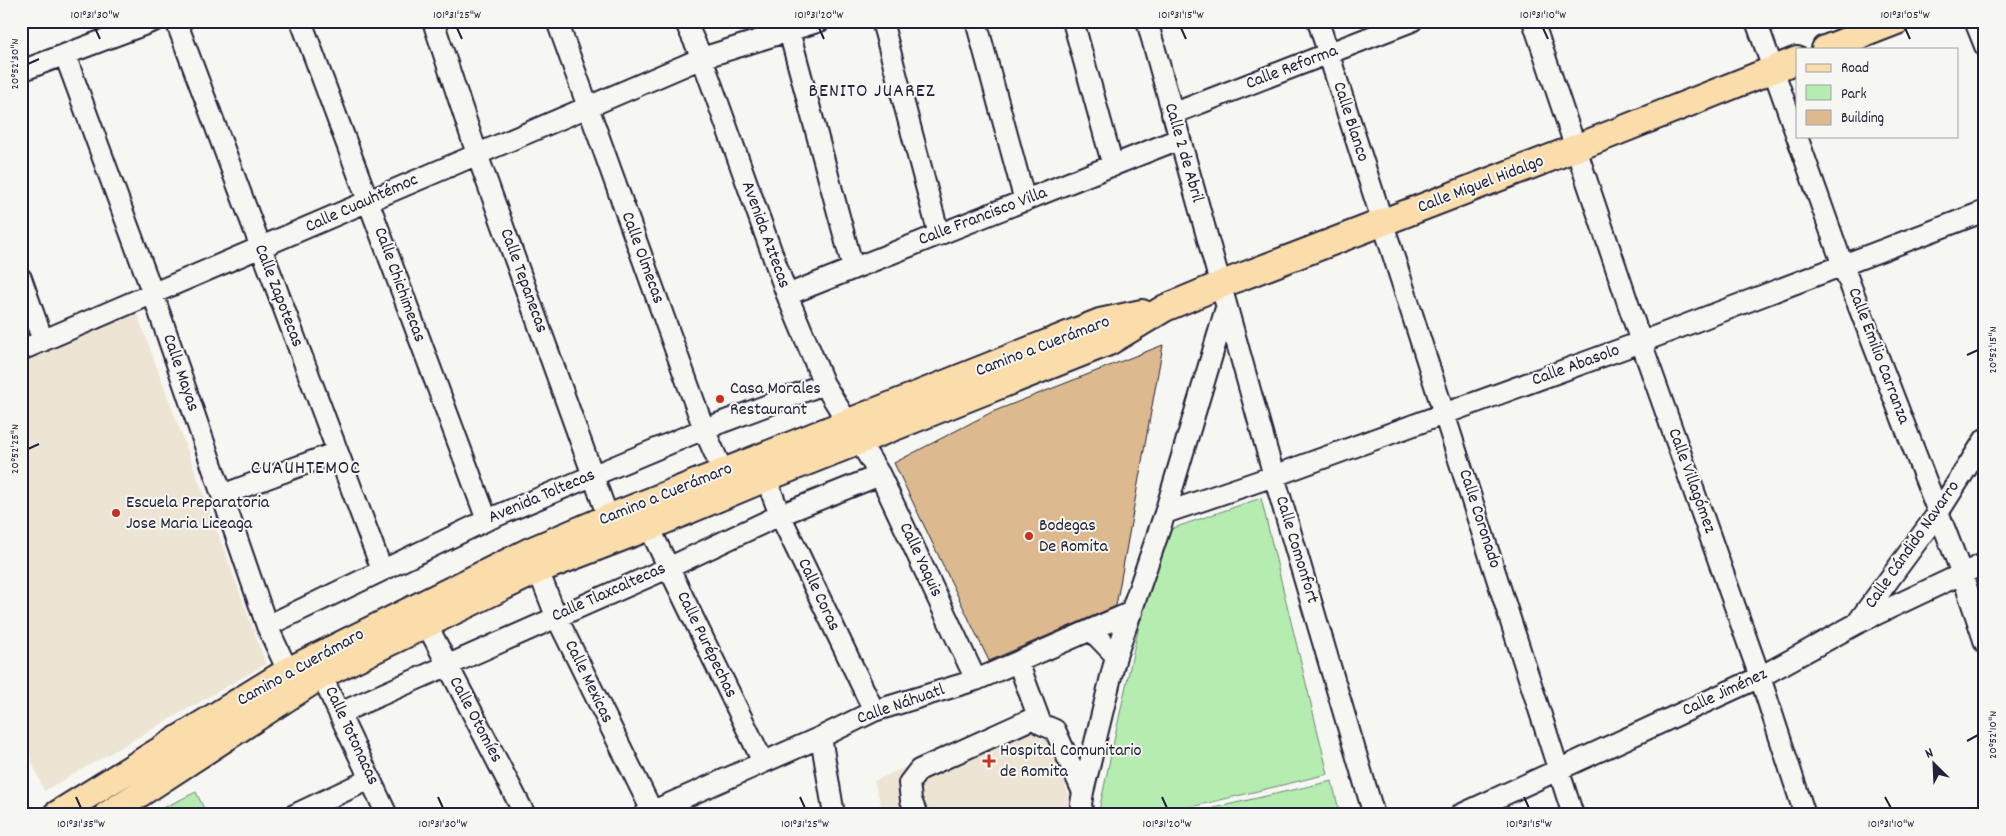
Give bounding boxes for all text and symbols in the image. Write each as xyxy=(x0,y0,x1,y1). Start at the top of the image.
text: 101°31'30"W xyxy=(71,7,120,24)
text: 101°31'25"W xyxy=(433,7,481,24)
text: 101°31'20"W xyxy=(795,7,844,24)
text: 101°31'15"W xyxy=(1158,7,1204,24)
text: 101°31'10"W xyxy=(1520,7,1566,24)
text: 101°31'05"W xyxy=(1880,7,1930,24)
text: 20°52'30"N xyxy=(7,38,24,89)
street label: Calle Reforma xyxy=(1242,39,1342,97)
legend xyxy=(1796,48,1958,138)
text: Road xyxy=(1841,58,1869,80)
district label: BENITO JUAREZ xyxy=(808,78,936,106)
street label: Calle Blanco xyxy=(1325,79,1375,165)
text: Park xyxy=(1841,84,1867,106)
street label: Calle 2 de Abril xyxy=(1157,100,1209,206)
text: Building xyxy=(1841,108,1884,130)
street label: Calle Miguel Hidalgo xyxy=(1414,149,1548,221)
street label: Calle Cuauhtémoc xyxy=(302,168,422,240)
street label: Avenida Aztecas xyxy=(734,178,796,292)
street label: Calle Francisco Villa xyxy=(915,181,1051,253)
street label: Calle Olmecas xyxy=(614,209,670,307)
street label: Calle Chichimecas xyxy=(367,224,431,346)
street label: Calle Tepanecas xyxy=(493,225,553,337)
street label: Calle Zapotecas xyxy=(247,241,309,351)
street label: Calle Emilio Carranza xyxy=(1840,284,1916,428)
street label: Camino a Cuerámaro xyxy=(972,310,1114,384)
text: 20°52'15"N xyxy=(1985,326,2002,374)
street label: Calle Mayas xyxy=(155,331,205,415)
street label: Calle Abasolo xyxy=(1529,339,1623,393)
place label: Casa Morales Restaurant xyxy=(730,377,821,423)
marker: Casa Morales Restaurant xyxy=(714,393,726,405)
text: 20°52'25"N xyxy=(7,424,24,474)
street label: Calle Villagómez xyxy=(1660,425,1722,537)
district label: CUAUHTEMOC xyxy=(251,455,361,483)
street label: Camino a Cuerámaro xyxy=(596,457,736,533)
street label: Avenida Toltecas xyxy=(485,463,599,531)
street label: Calle Coronado xyxy=(1451,466,1507,572)
street label: Calle Cándido Navarro xyxy=(1859,476,1967,614)
place label: Escuela Preparatoria Jose Maria Liceaga xyxy=(126,491,270,537)
street label: Calle Comonfort xyxy=(1268,493,1324,607)
marker: Escuela Preparatoria Jose Maria Liceaga xyxy=(110,507,122,519)
place label: Bodegas De Romita xyxy=(1039,514,1108,560)
street label: Calle Yaquis xyxy=(892,519,948,601)
marker: Bodegas De Romita xyxy=(1023,530,1035,542)
street label: Calle Coras xyxy=(790,555,846,635)
street label: Calle Tlaxcaltecas xyxy=(548,557,670,629)
street label: Calle Purépechas xyxy=(669,587,743,703)
street label: Camino a Cuerámaro xyxy=(233,623,369,713)
street label: Calle Mexicas xyxy=(557,636,619,728)
street label: Calle Jiménez xyxy=(1678,662,1772,724)
street label: Calle Otomíes xyxy=(442,673,508,767)
street label: Calle Náhuatl xyxy=(854,678,949,732)
street label: Calle Totonacas xyxy=(317,683,385,789)
text: 20°52'10"N xyxy=(1985,711,2002,759)
north arrow xyxy=(1908,738,1958,788)
place label: Hospital Comunitario de Romita xyxy=(1000,739,1142,785)
text: N xyxy=(1922,743,1937,764)
marker: Hospital Comunitario de Romita xyxy=(982,754,996,768)
text: 101°31'35"W xyxy=(57,816,105,833)
text: 101°31'30"W xyxy=(419,816,468,833)
text: 101°31'25"W xyxy=(781,816,829,833)
text: 101°31'20"W xyxy=(1143,816,1192,833)
text: 101°31'15"W xyxy=(1506,816,1552,833)
text: 101°31'10"W xyxy=(1868,816,1914,833)

